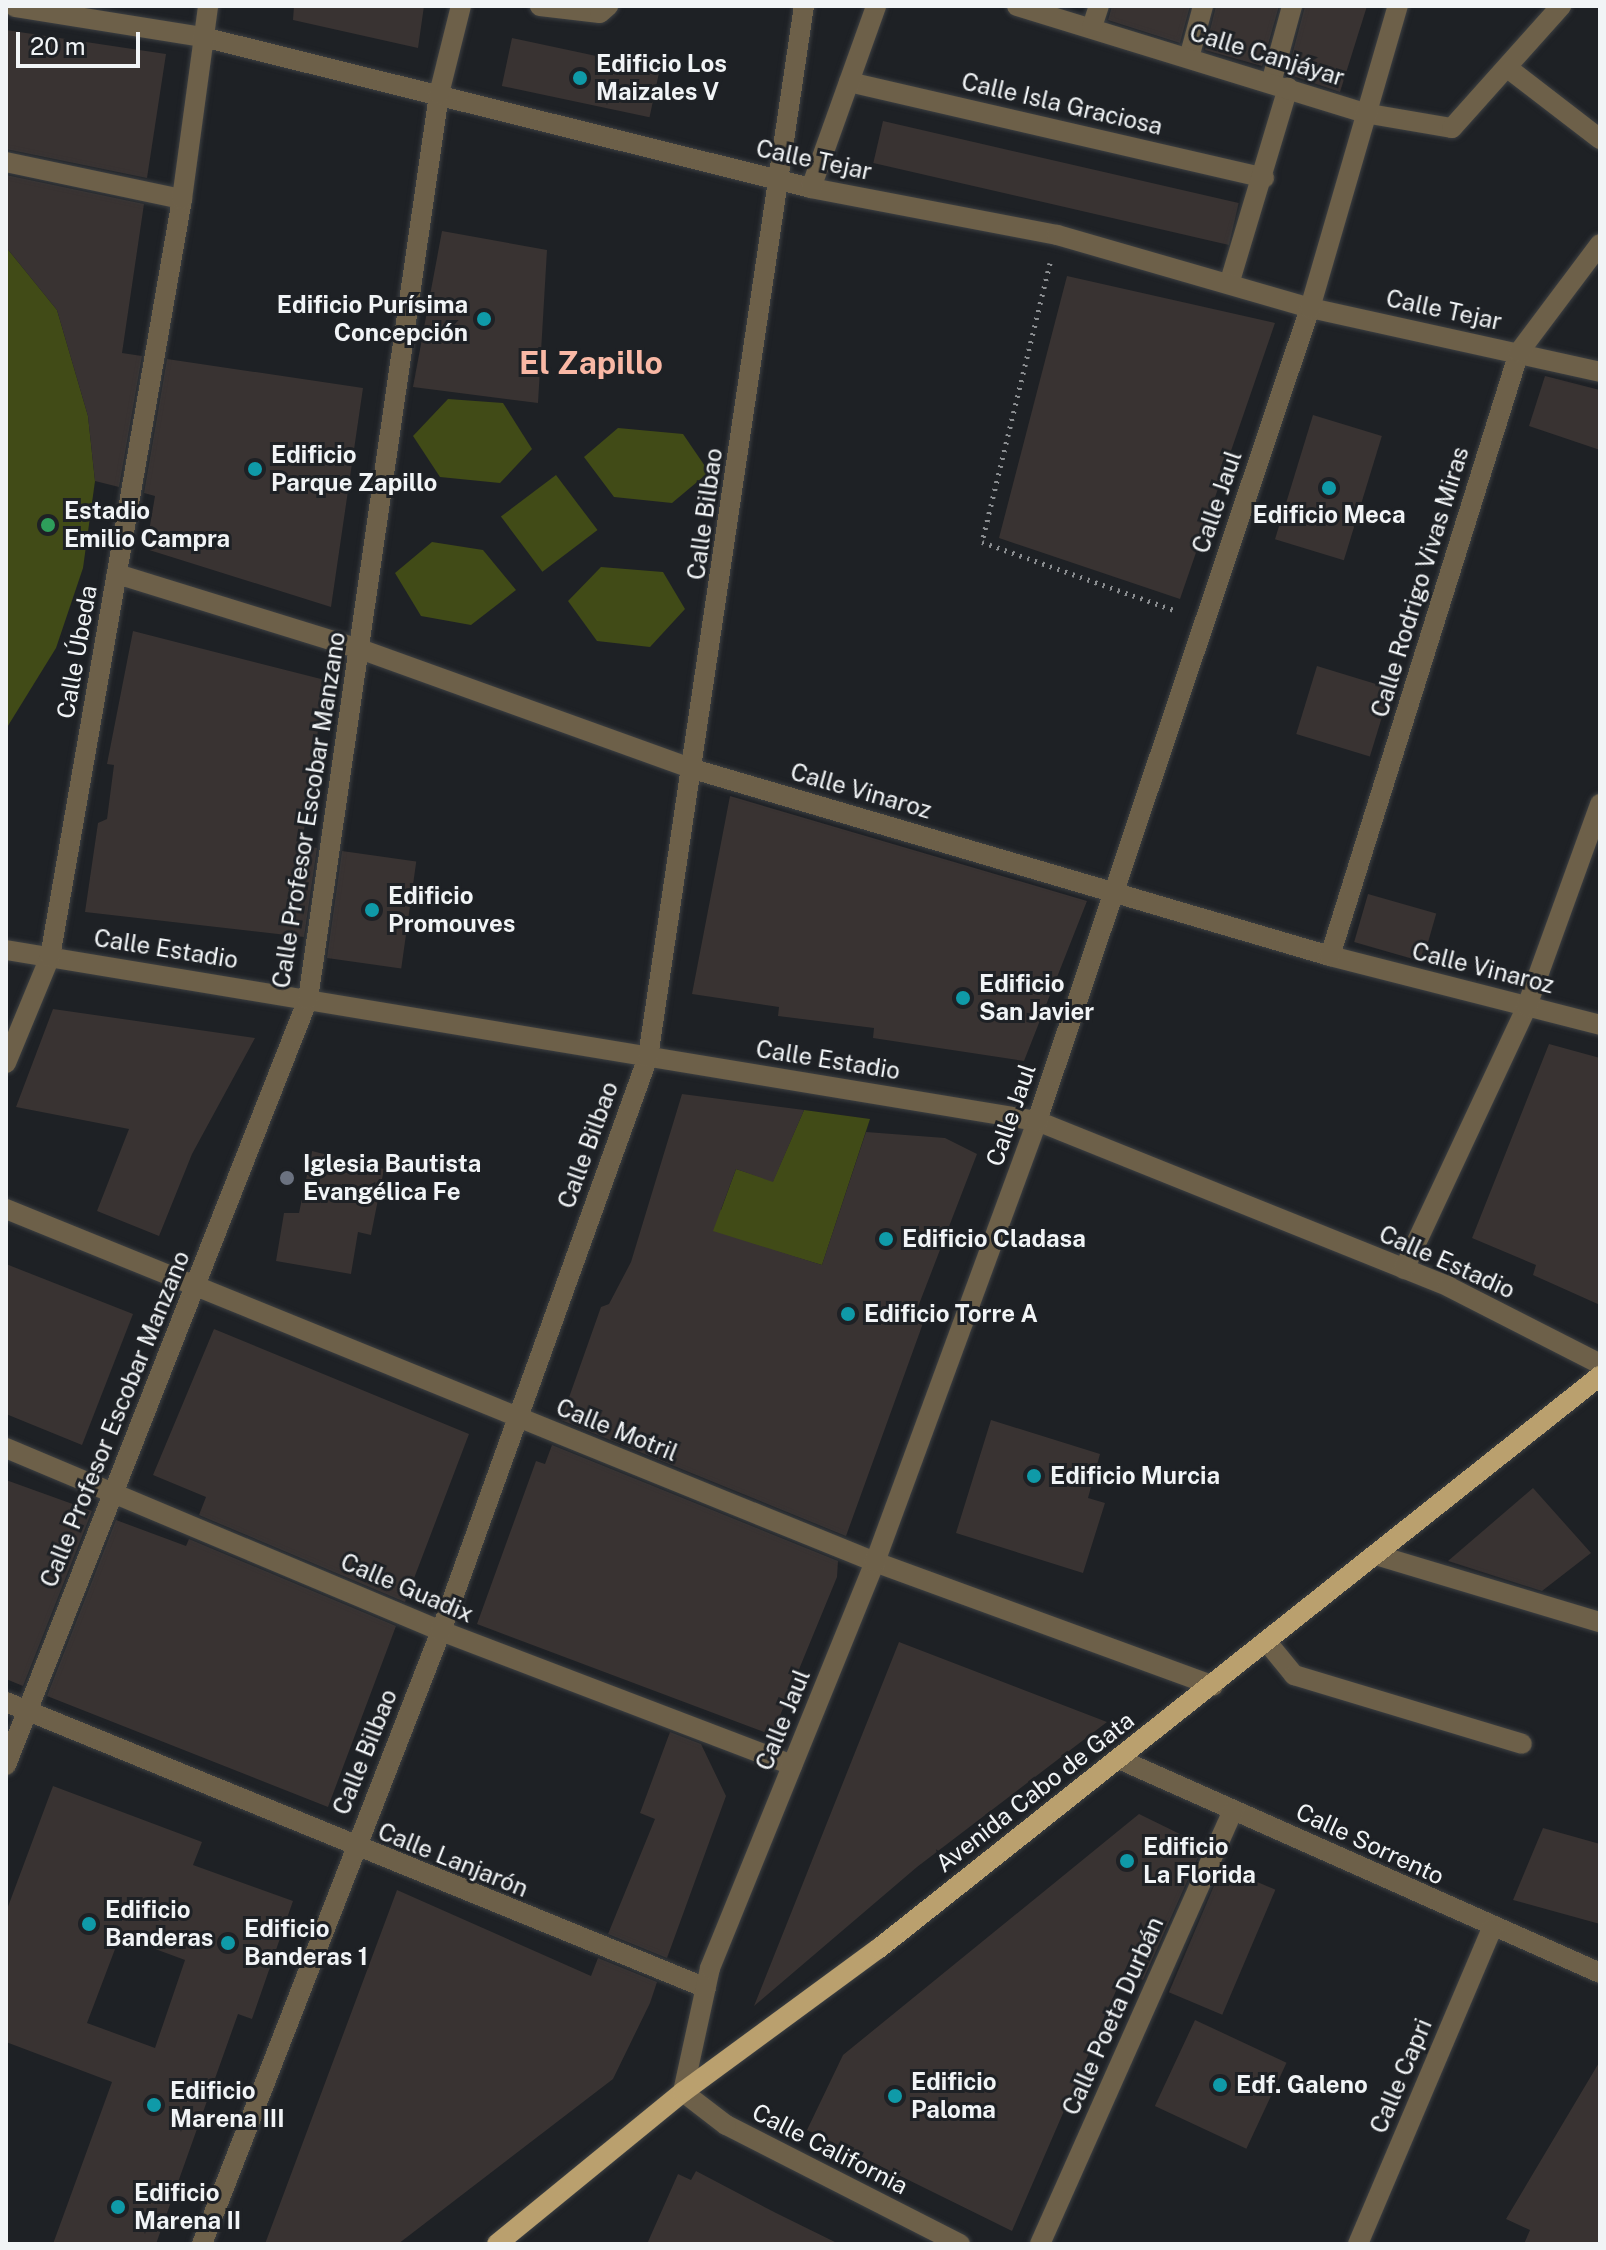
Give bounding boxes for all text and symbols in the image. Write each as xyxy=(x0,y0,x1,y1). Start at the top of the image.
scale bar xyxy=(20,16,144,66)
street label: Calle Canjáyar xyxy=(1186,18,1348,92)
text: 20 m xyxy=(30,32,86,60)
place label: Edificio Los Maizales V xyxy=(596,50,727,106)
street label: Calle Isla Graciosa xyxy=(959,67,1165,141)
marker: Edificio Los Maizales V xyxy=(571,69,589,87)
street label: Calle Tejar xyxy=(753,134,875,186)
street label: Calle Tejar xyxy=(1383,284,1505,336)
place label: Edificio Purísima Concepción xyxy=(277,291,468,347)
marker: Edificio Purísima Concepción xyxy=(475,310,493,328)
district label: El Zapillo xyxy=(519,344,663,382)
place label: Edificio Parque Zapillo xyxy=(271,441,437,497)
street label: Calle Rodrigo Vivas Miras xyxy=(1365,443,1475,721)
street label: Calle Bilbao xyxy=(681,446,729,582)
street label: Calle Jaul xyxy=(1186,447,1248,557)
marker: Edificio Parque Zapillo xyxy=(246,460,264,478)
marker: Edificio Meca xyxy=(1320,479,1338,497)
place label: Estadio Emilio Campra xyxy=(64,497,230,553)
place label: Edificio Meca xyxy=(1252,501,1406,529)
marker: Estadio Emilio Campra xyxy=(39,516,57,534)
street label: Calle Úbeda xyxy=(51,583,103,721)
street label: Calle Profesor Escobar Manzano xyxy=(267,630,351,990)
street label: Calle Vinaroz xyxy=(787,757,935,825)
place label: Edificio Promouves xyxy=(388,882,515,938)
marker: Edificio Promouves xyxy=(363,901,381,919)
street label: Calle Estadio xyxy=(92,923,240,975)
street label: Calle Vinaroz xyxy=(1409,936,1557,1000)
place label: Edificio San Javier xyxy=(979,970,1094,1026)
marker: Edificio San Javier xyxy=(954,989,972,1007)
street label: Calle Estadio xyxy=(754,1034,902,1086)
street label: Calle Jaul xyxy=(980,1060,1042,1170)
street label: Calle Bilbao xyxy=(552,1078,624,1212)
place label: Iglesia Bautista Evangélica Fe xyxy=(303,1150,481,1206)
marker: Iglesia Bautista Evangélica Fe xyxy=(278,1169,296,1187)
street label: Calle Estadio xyxy=(1375,1219,1519,1305)
place label: Edificio Cladasa xyxy=(902,1225,1086,1253)
marker: Edificio Cladasa xyxy=(877,1230,895,1248)
street label: Calle Profesor Escobar Manzano xyxy=(34,1246,196,1592)
place label: Edificio Torre A xyxy=(864,1300,1038,1328)
marker: Edificio Torre A xyxy=(839,1305,857,1323)
street label: Calle Motril xyxy=(552,1393,682,1467)
place label: Edificio Murcia xyxy=(1050,1462,1220,1490)
marker: Edificio Murcia xyxy=(1025,1467,1043,1485)
street label: Calle Guadix xyxy=(336,1547,478,1629)
street label: Calle Jaul xyxy=(750,1665,816,1775)
street label: Calle Bilbao xyxy=(327,1685,403,1819)
street label: Avenida Cabo de Gata xyxy=(930,1705,1140,1879)
street label: Calle Sorrento xyxy=(1291,1797,1449,1891)
street label: Calle Lanjarón xyxy=(374,1817,532,1903)
place label: Edificio La Florida xyxy=(1143,1833,1256,1889)
marker: Edificio La Florida xyxy=(1118,1852,1136,1870)
place label: Edificio Banderas xyxy=(105,1896,213,1952)
street label: Calle Poeta Durbán xyxy=(1056,1912,1170,2120)
marker: Edificio Banderas xyxy=(80,1915,98,1933)
place label: Edificio Banderas 1 xyxy=(244,1915,368,1971)
marker: Edificio Banderas 1 xyxy=(219,1934,237,1952)
street label: Calle Capri xyxy=(1364,2014,1438,2138)
place label: Edificio Paloma xyxy=(911,2068,996,2124)
place label: Edf. Galeno xyxy=(1236,2071,1368,2099)
marker: Edf. Galeno xyxy=(1211,2076,1229,2094)
place label: Edificio Marena III xyxy=(170,2077,285,2133)
marker: Edificio Paloma xyxy=(886,2087,904,2105)
marker: Edificio Marena III xyxy=(145,2096,163,2114)
street label: Calle California xyxy=(747,2097,913,2201)
place label: Edificio Marena II xyxy=(134,2179,241,2235)
marker: Edificio Marena II xyxy=(109,2198,127,2216)

